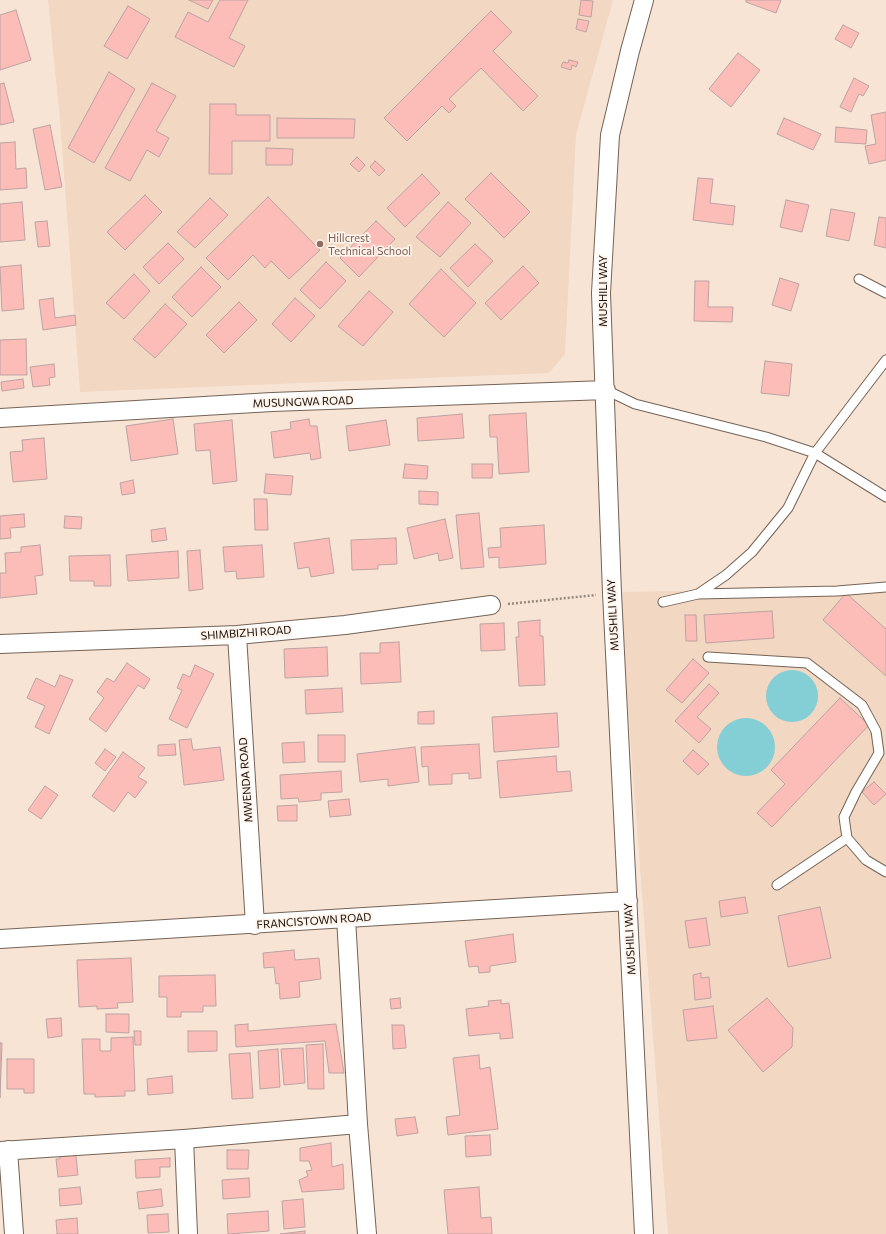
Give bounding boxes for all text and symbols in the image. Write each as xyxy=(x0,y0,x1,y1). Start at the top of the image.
place label: Hillcrest Technical School xyxy=(328,231,411,257)
marker: Hillcrest Technical School xyxy=(315,239,325,249)
street label: MUSHILI WAY xyxy=(596,255,610,327)
street label: MUSUNGWA ROAD xyxy=(252,394,354,410)
street label: MUSHILI WAY xyxy=(605,579,621,651)
street label: SHIMBIZHI ROAD xyxy=(200,623,292,643)
street label: MWENDA ROAD xyxy=(236,737,256,823)
street label: MUSHILI WAY xyxy=(622,903,638,975)
street label: FRANCISTOWN ROAD xyxy=(256,910,372,932)

